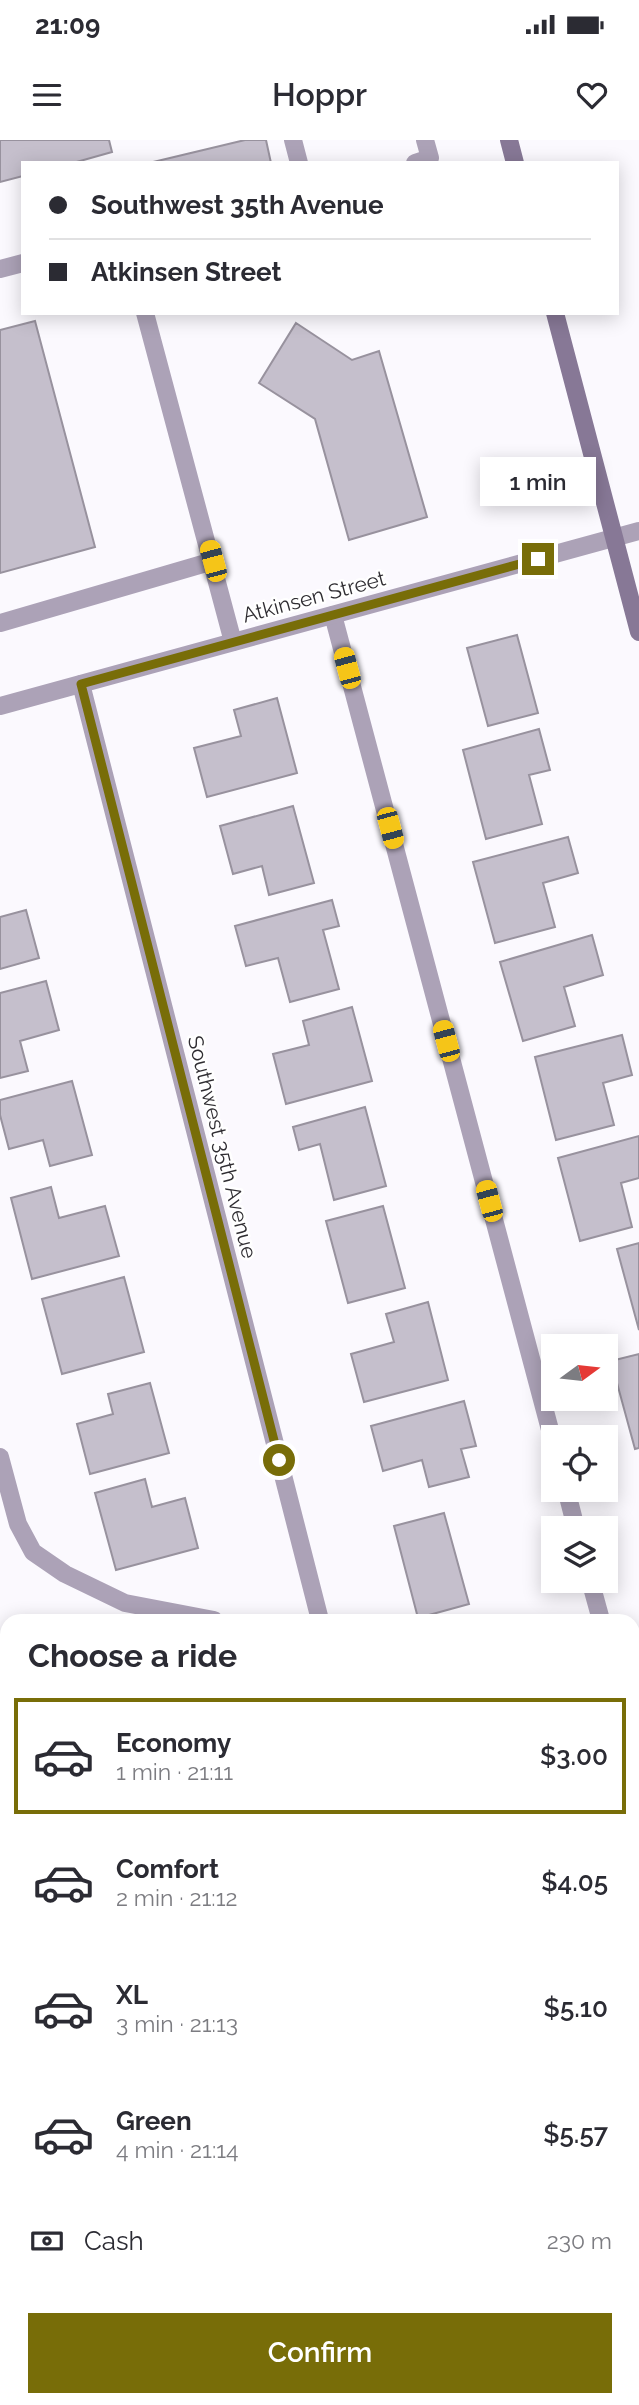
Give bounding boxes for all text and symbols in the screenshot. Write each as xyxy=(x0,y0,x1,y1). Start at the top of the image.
text: 21:09 xyxy=(35,10,100,40)
icon: menu xyxy=(28,76,66,114)
text: Hoppr xyxy=(272,76,367,113)
icon: heart xyxy=(573,76,611,114)
text: Southwest 35th Avenue xyxy=(91,190,383,220)
text: Atkinsen Street xyxy=(91,257,281,287)
callout: 1 min xyxy=(480,458,596,506)
text: 1 min xyxy=(509,468,567,495)
car xyxy=(198,538,229,584)
route end xyxy=(522,543,554,575)
street label: Atkinsen Street xyxy=(240,565,388,628)
car xyxy=(332,645,363,691)
car xyxy=(375,805,406,851)
car xyxy=(431,1018,462,1064)
street label: Southwest 35th Avenue xyxy=(183,1033,262,1261)
car xyxy=(474,1178,505,1224)
north arrow xyxy=(541,1334,618,1410)
map controls xyxy=(541,1334,618,1593)
button: locate xyxy=(541,1425,618,1502)
route start xyxy=(263,1444,295,1476)
button: layers xyxy=(541,1516,618,1593)
text: Choose a ride xyxy=(28,1637,237,1674)
icon: car xyxy=(32,1725,95,1788)
text: Economy xyxy=(116,1728,231,1758)
text: $3.00 xyxy=(540,1741,608,1771)
text: 1 min · 21:11 xyxy=(116,1758,233,1785)
icon: car xyxy=(32,1851,95,1914)
text: Comfort xyxy=(116,1854,219,1884)
text: $4.05 xyxy=(541,1867,608,1897)
text: 2 min · 21:12 xyxy=(116,1884,237,1911)
icon: car xyxy=(32,1977,95,2040)
text: XL xyxy=(116,1980,148,2010)
text: $5.10 xyxy=(544,1993,608,2023)
text: 3 min · 21:13 xyxy=(116,2010,238,2037)
icon: car xyxy=(32,2103,95,2166)
text: Green xyxy=(116,2106,192,2136)
text: $5.57 xyxy=(543,2119,608,2149)
text: 4 min · 21:14 xyxy=(116,2136,239,2163)
icon: cash xyxy=(28,2222,66,2260)
text: Cash xyxy=(84,2226,144,2256)
text: 230 m xyxy=(547,2227,612,2254)
button: Confirm xyxy=(28,2313,612,2393)

